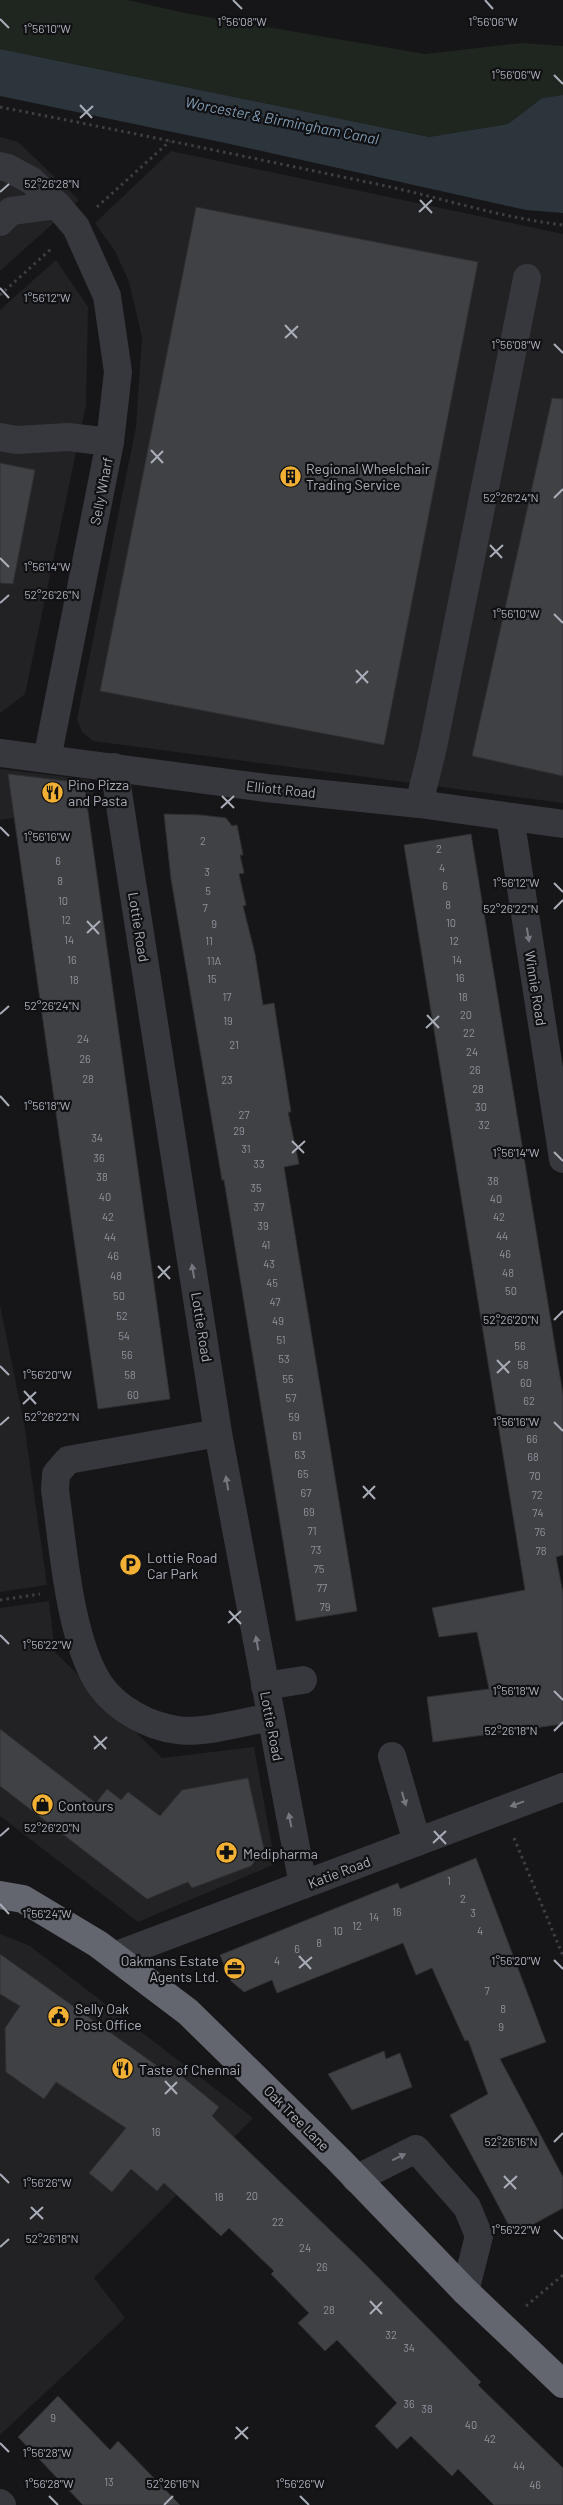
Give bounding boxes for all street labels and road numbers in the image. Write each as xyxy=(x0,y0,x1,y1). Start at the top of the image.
street label: Selly Wharf xyxy=(86,456,116,526)
street label: Elliott Road xyxy=(245,777,317,801)
street label: Lottie Road xyxy=(125,891,153,963)
street label: Winnie Road xyxy=(522,949,550,1027)
street label: Lottie Road xyxy=(188,1291,216,1363)
street label: Lottie Road xyxy=(257,1690,287,1762)
street label: Katie Road xyxy=(305,1852,373,1892)
street label: Oak Tree Lane xyxy=(261,2082,333,2154)

